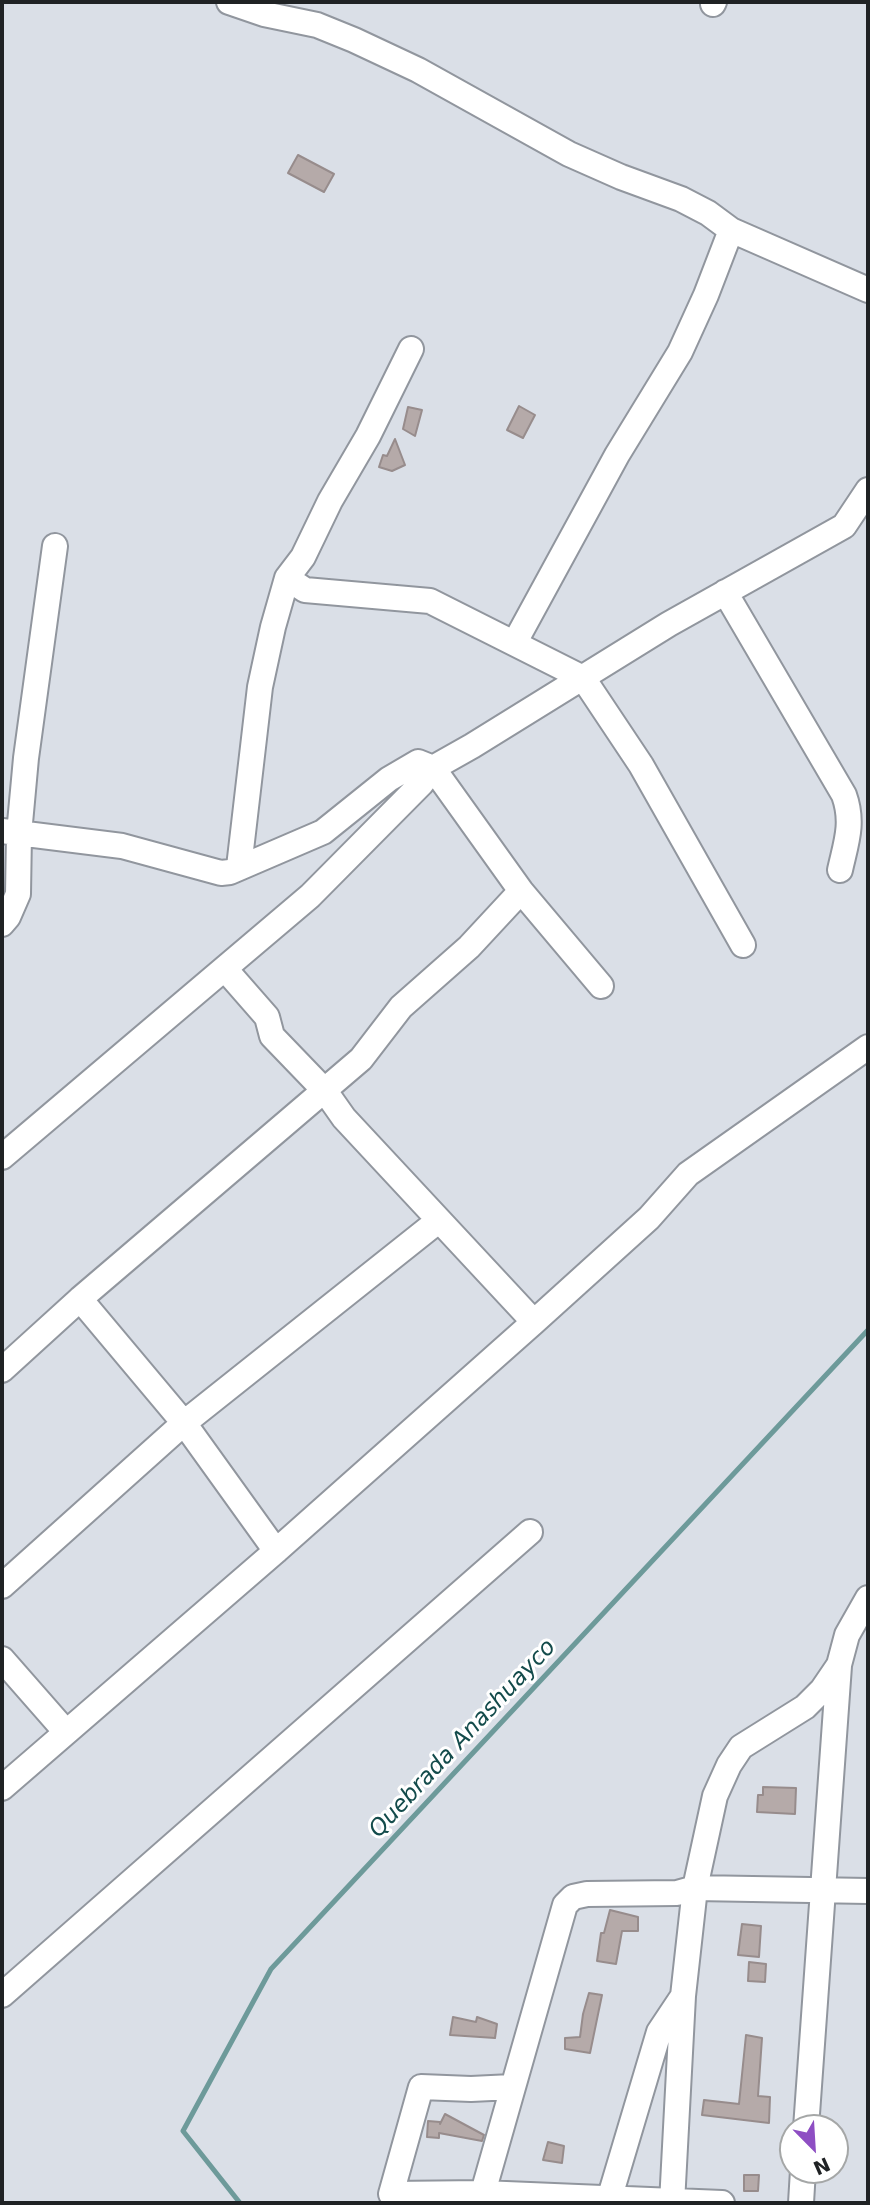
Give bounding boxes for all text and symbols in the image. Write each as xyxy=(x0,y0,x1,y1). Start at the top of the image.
water label: Quebrada Anashuayco xyxy=(364,1634,562,1844)
north arrow xyxy=(779,2114,849,2184)
text: N xyxy=(810,2153,833,2180)

